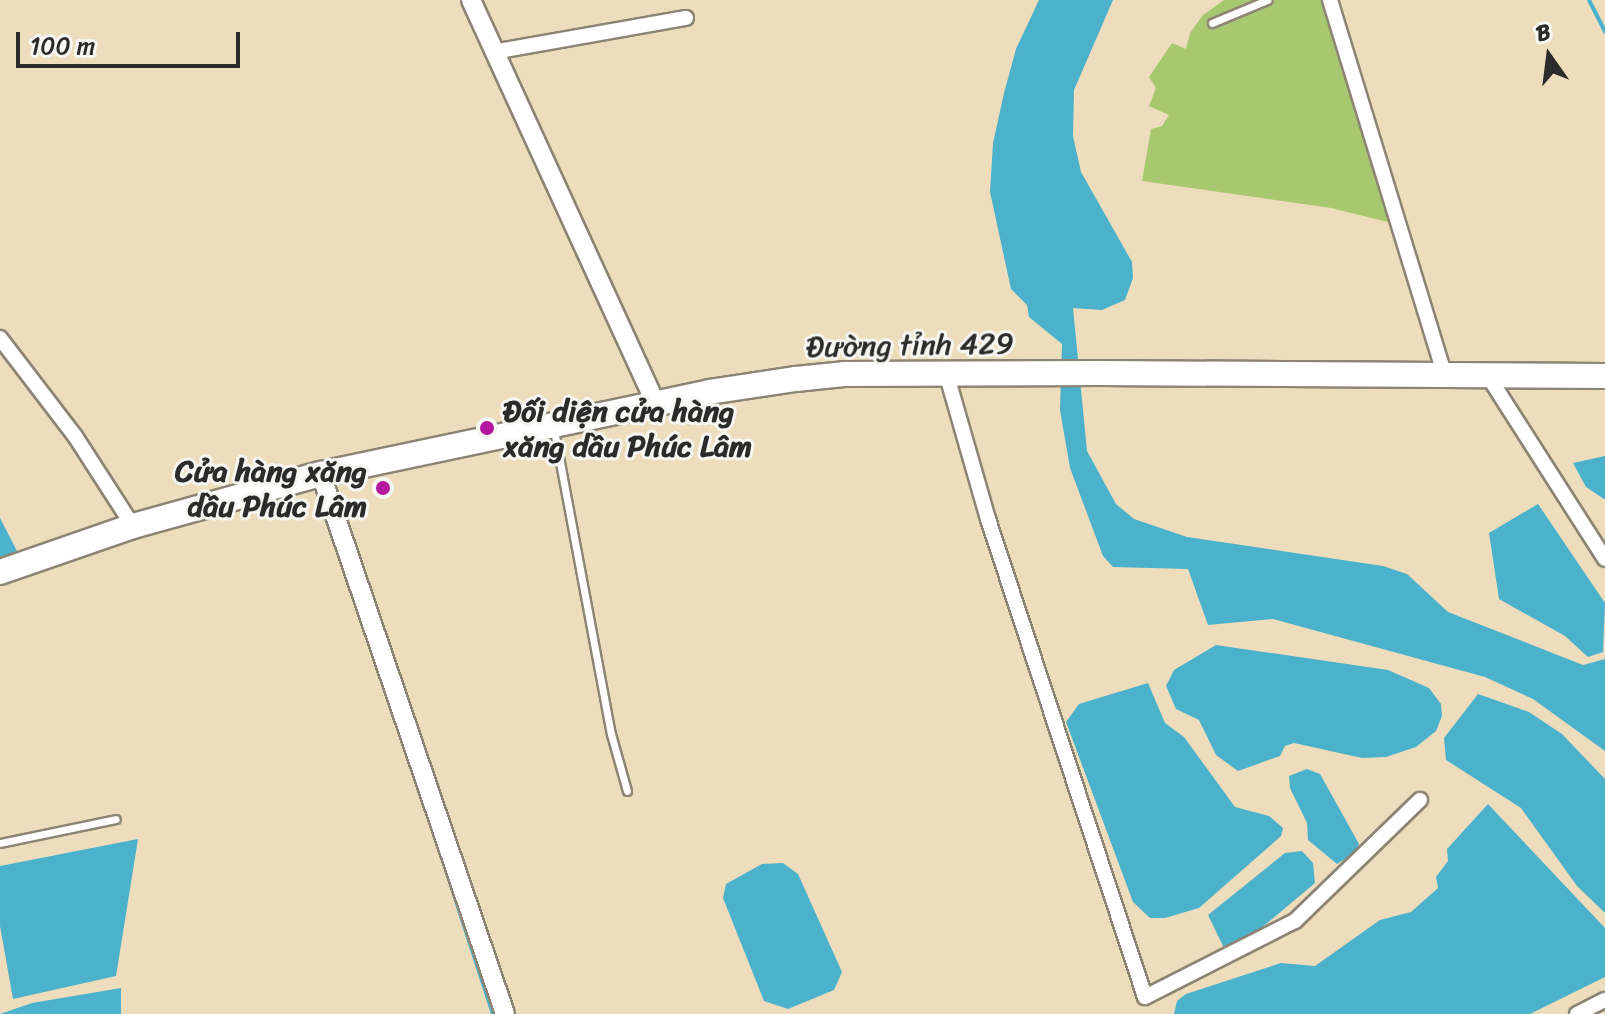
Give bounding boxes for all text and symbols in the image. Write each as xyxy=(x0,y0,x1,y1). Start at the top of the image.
text: B xyxy=(1532,12,1555,53)
scale bar xyxy=(20,16,244,66)
north arrow xyxy=(1509,16,1589,96)
text: 100 m xyxy=(30,25,95,67)
street label: Đường tỉnh 429 xyxy=(805,325,1015,365)
place label: Đối diện cửa hàng xăng dầu Phúc Lâm xyxy=(503,393,752,464)
marker: Đối diện cửa hàng xăng dầu Phúc Lâm xyxy=(478,419,496,437)
place label: Cửa hàng xăng dầu Phúc Lâm xyxy=(175,453,367,524)
marker: Cửa hàng xăng dầu Phúc Lâm xyxy=(374,479,392,497)

